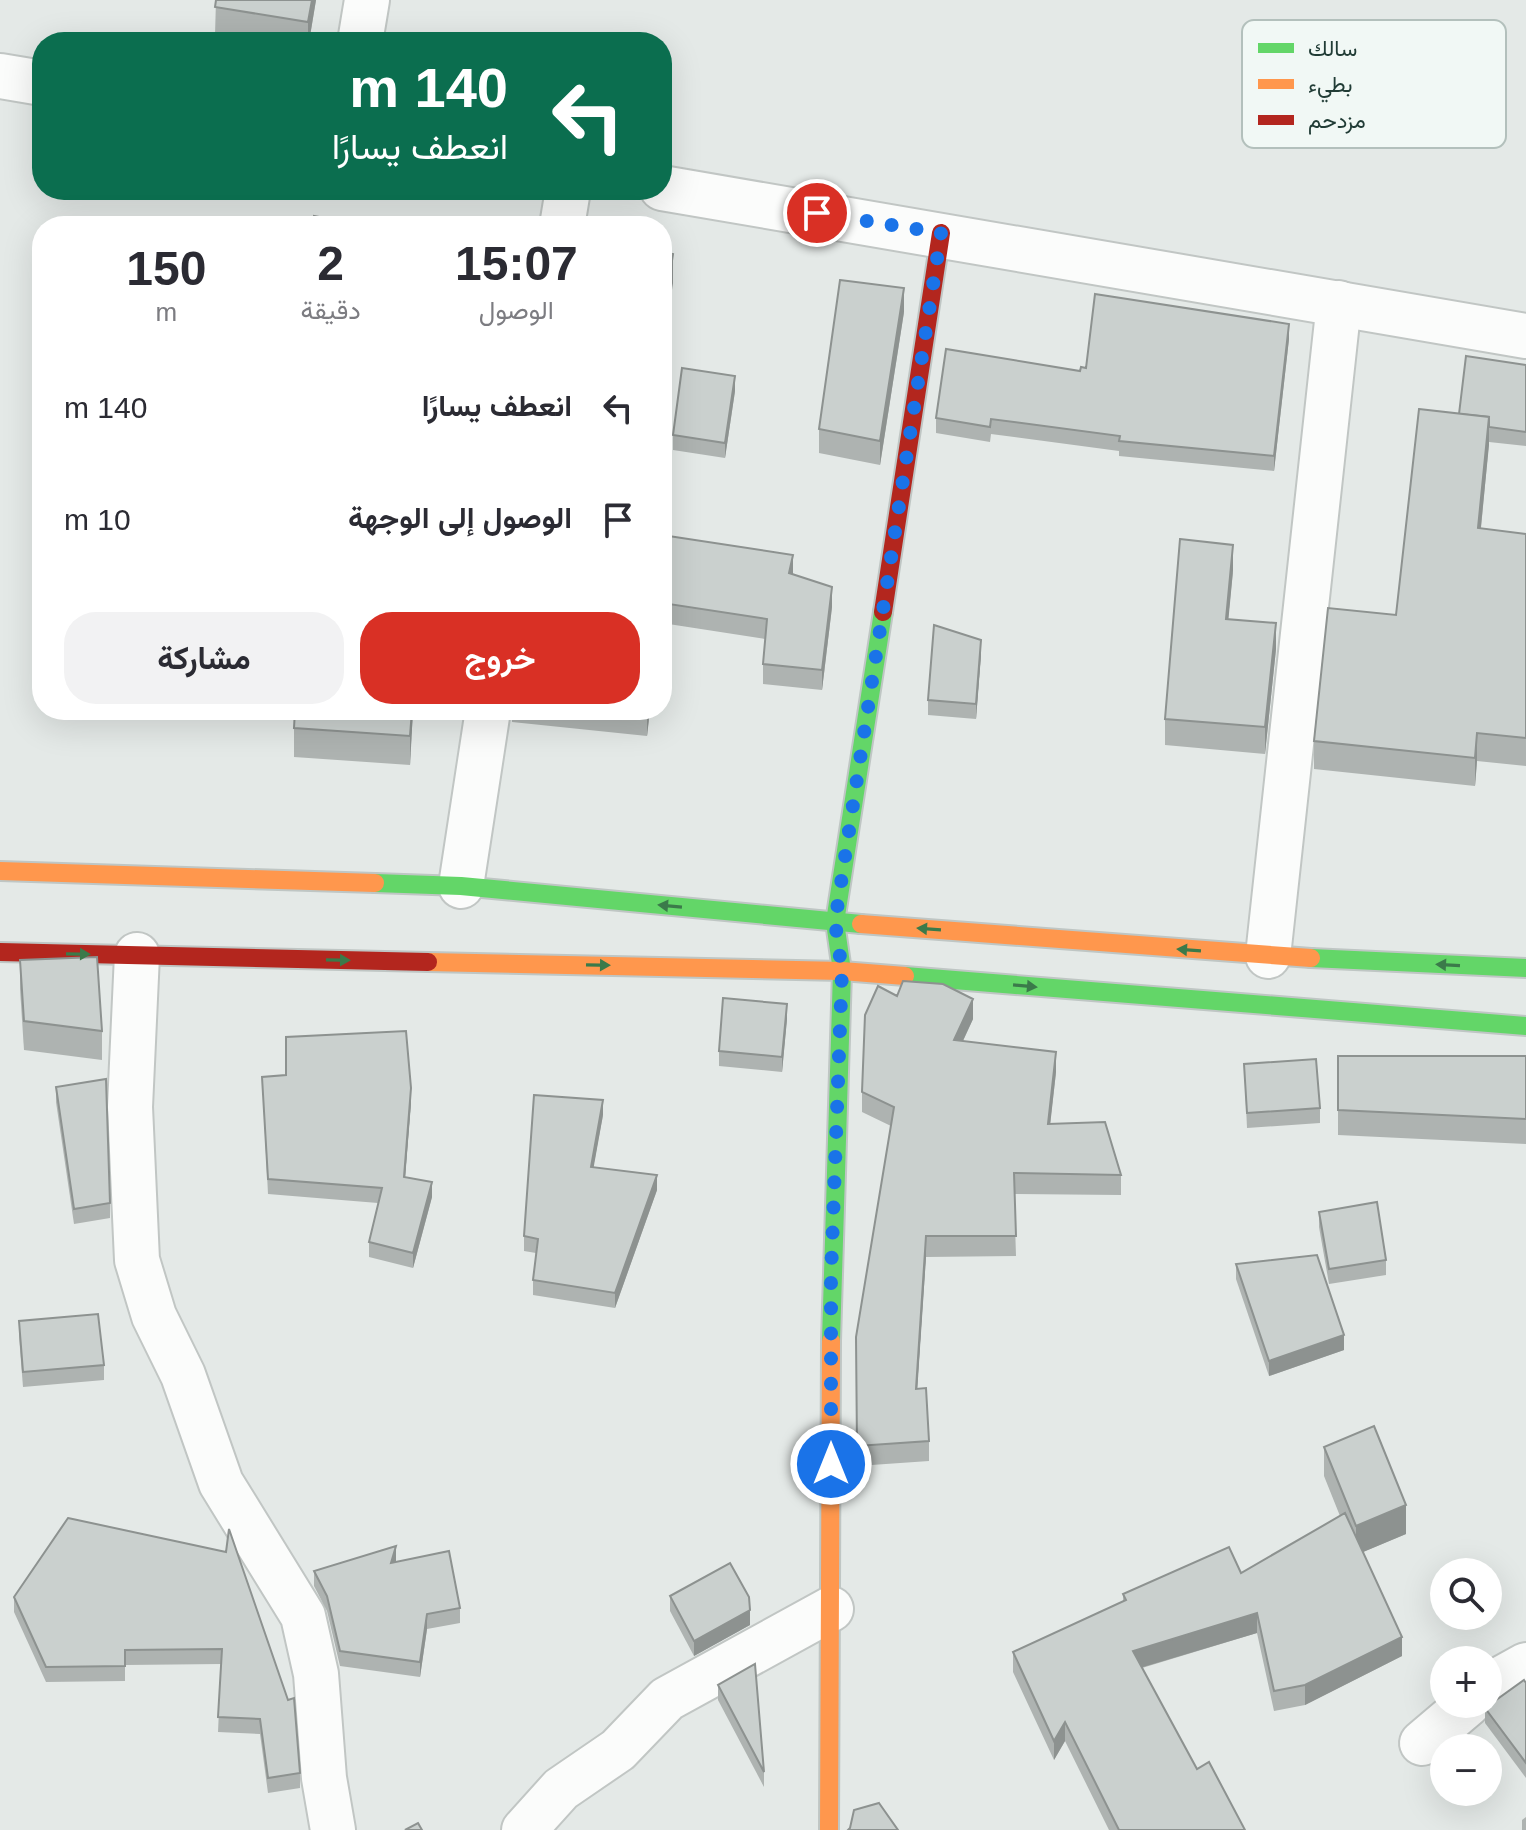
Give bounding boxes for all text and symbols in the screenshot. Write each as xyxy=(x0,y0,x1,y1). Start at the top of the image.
legend xyxy=(1242,20,1506,148)
text: سالك xyxy=(1308,36,1357,61)
text: 140 m xyxy=(349,56,508,119)
icon: left xyxy=(536,64,640,168)
text: بطيء xyxy=(1308,72,1353,103)
text: مزدحم xyxy=(1308,108,1366,135)
text: انعطف يسارًا xyxy=(332,126,508,167)
pin xyxy=(783,179,851,247)
icon: arrive xyxy=(795,191,839,235)
text: 2 xyxy=(317,237,344,290)
text: 15:07 xyxy=(455,237,578,290)
text: 150 xyxy=(126,242,206,295)
text: دقيقة xyxy=(301,295,361,325)
text: الوصول xyxy=(479,295,554,325)
text: m xyxy=(155,297,177,327)
icon: left xyxy=(596,386,640,430)
text: انعطف يسارًا xyxy=(422,389,572,422)
text: 140 m xyxy=(64,391,147,424)
icon: arrive xyxy=(596,498,640,542)
text: الوصول إلى الوجهة xyxy=(348,501,572,534)
text: 10 m xyxy=(64,503,131,536)
button: مشاركة xyxy=(64,612,344,704)
button: خروج xyxy=(360,612,640,704)
one-way arrow xyxy=(657,900,682,913)
one-way arrow xyxy=(916,922,941,935)
one-way arrow xyxy=(1176,943,1201,956)
one-way arrow xyxy=(66,948,91,960)
one-way arrow xyxy=(326,953,351,966)
one-way arrow xyxy=(1435,958,1460,971)
one-way arrow xyxy=(586,959,611,972)
one-way arrow xyxy=(1013,980,1038,993)
position arrow xyxy=(789,1422,873,1506)
map controls xyxy=(1430,1558,1502,1806)
button: search xyxy=(1430,1558,1502,1630)
button: + xyxy=(1430,1646,1502,1718)
button: − xyxy=(1430,1734,1502,1806)

